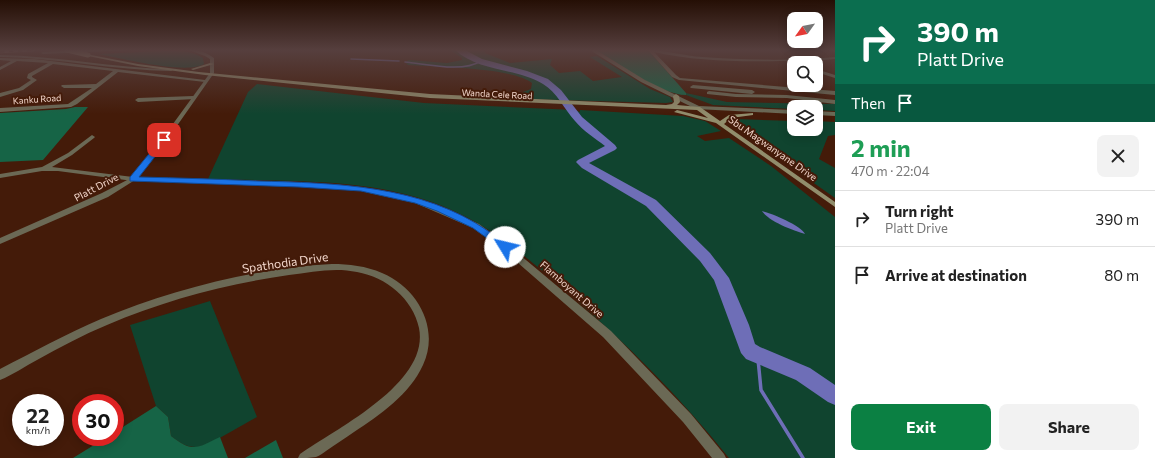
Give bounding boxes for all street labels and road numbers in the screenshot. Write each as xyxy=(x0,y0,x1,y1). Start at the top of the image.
street label: Wanda Cele Road xyxy=(461,87,533,101)
street label: Kanku Road xyxy=(12,92,62,106)
street label: Sbu Magwanyane Drive xyxy=(726,113,820,183)
street label: Platt Drive xyxy=(72,170,120,204)
street label: Spathodia Drive xyxy=(241,249,329,275)
street label: Flamboyant Drive xyxy=(538,258,606,320)

